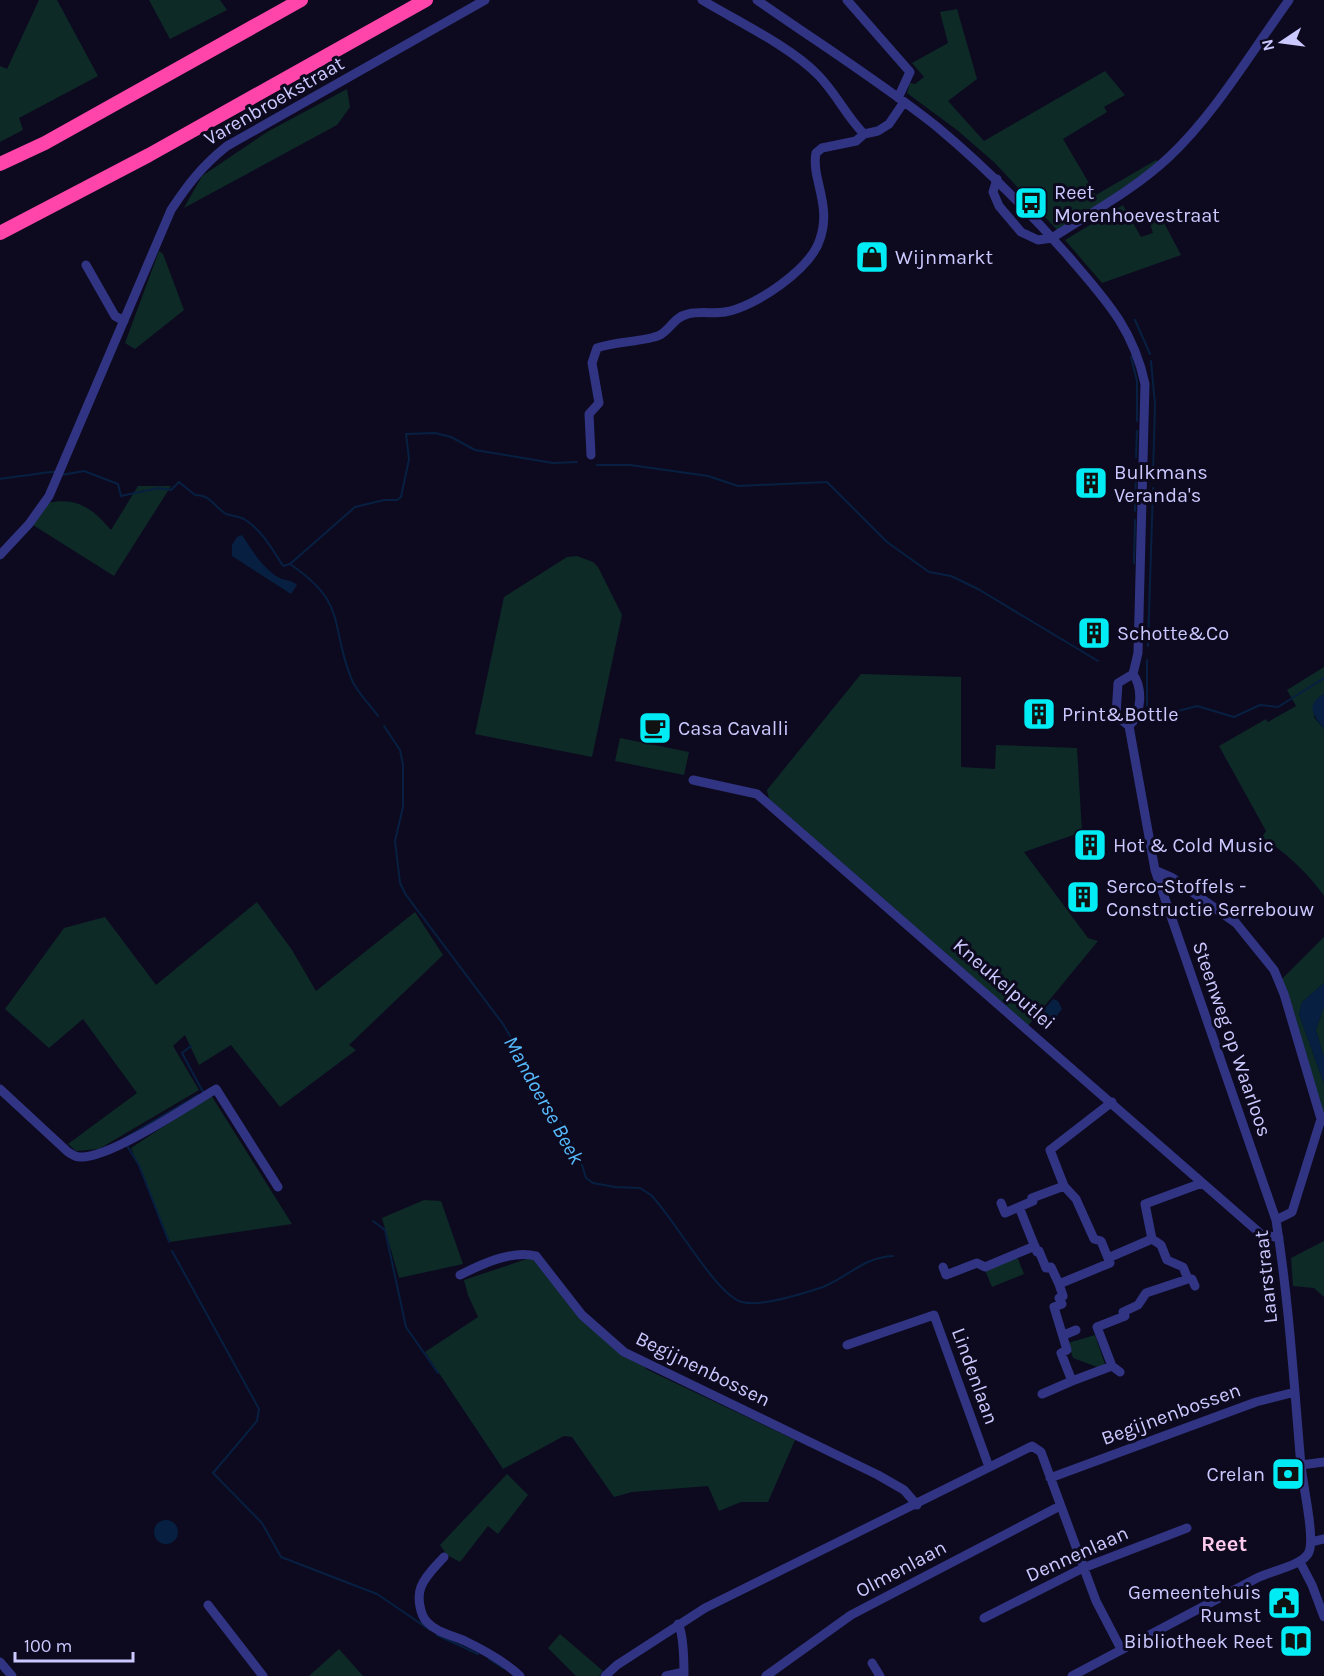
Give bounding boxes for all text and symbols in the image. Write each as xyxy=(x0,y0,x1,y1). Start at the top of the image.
north arrow xyxy=(1252,12,1312,72)
text: N xyxy=(1257,38,1278,53)
street label: Varenbroekstraat xyxy=(200,51,348,150)
place label: Reet Morenhoevestraat xyxy=(1054,181,1220,227)
bus stop icon: Reet Morenhoevestraat xyxy=(1013,185,1049,221)
shop icon: Wijnmarkt xyxy=(854,239,890,275)
place label: Wijnmarkt xyxy=(895,246,993,269)
place label: Bulkmans Veranda's xyxy=(1114,461,1208,507)
building icon: Bulkmans Veranda's xyxy=(1073,465,1109,501)
building icon: Schotte&Co xyxy=(1076,615,1112,651)
place label: Schotte&Co xyxy=(1117,622,1229,645)
building icon: Print&Bottle xyxy=(1021,696,1057,732)
place label: Print&Bottle xyxy=(1062,703,1178,726)
cafe icon: Casa Cavalli xyxy=(637,710,673,746)
place label: Casa Cavalli xyxy=(678,717,789,740)
building icon: Hot & Cold Music xyxy=(1072,827,1108,863)
place label: Hot & Cold Music xyxy=(1113,834,1274,857)
place label: Serco-Stoffels - Constructie Serrebouw xyxy=(1106,875,1314,921)
building icon: Serco-Stoffels - Constructie Serrebouw xyxy=(1065,879,1101,915)
street label: Kneukelputlei xyxy=(949,934,1059,1034)
street label: Steenweg op Waarloos xyxy=(1188,938,1276,1140)
water label: Mandoerse Beek xyxy=(499,1032,589,1168)
street label: Laarstraat xyxy=(1250,1229,1282,1325)
street label: Lindenlaan xyxy=(947,1324,1003,1428)
street label: Begijnenbossen xyxy=(632,1326,774,1412)
street label: Begijnenbossen xyxy=(1098,1378,1244,1450)
bank icon: Crelan xyxy=(1270,1456,1306,1492)
place label: Crelan xyxy=(1207,1463,1265,1486)
street label: Dennenlaan xyxy=(1022,1521,1132,1587)
district label: Reet xyxy=(1201,1531,1247,1557)
street label: Olmenlaan xyxy=(852,1536,950,1602)
place label: Gemeentehuis Rumst xyxy=(1128,1581,1261,1627)
public building icon: Gemeentehuis Rumst xyxy=(1266,1585,1302,1621)
library icon: Bibliotheek Reet xyxy=(1278,1623,1314,1659)
scale bar xyxy=(15,1625,134,1663)
place label: Bibliotheek Reet xyxy=(1124,1630,1273,1653)
text: 100 m xyxy=(24,1635,72,1657)

